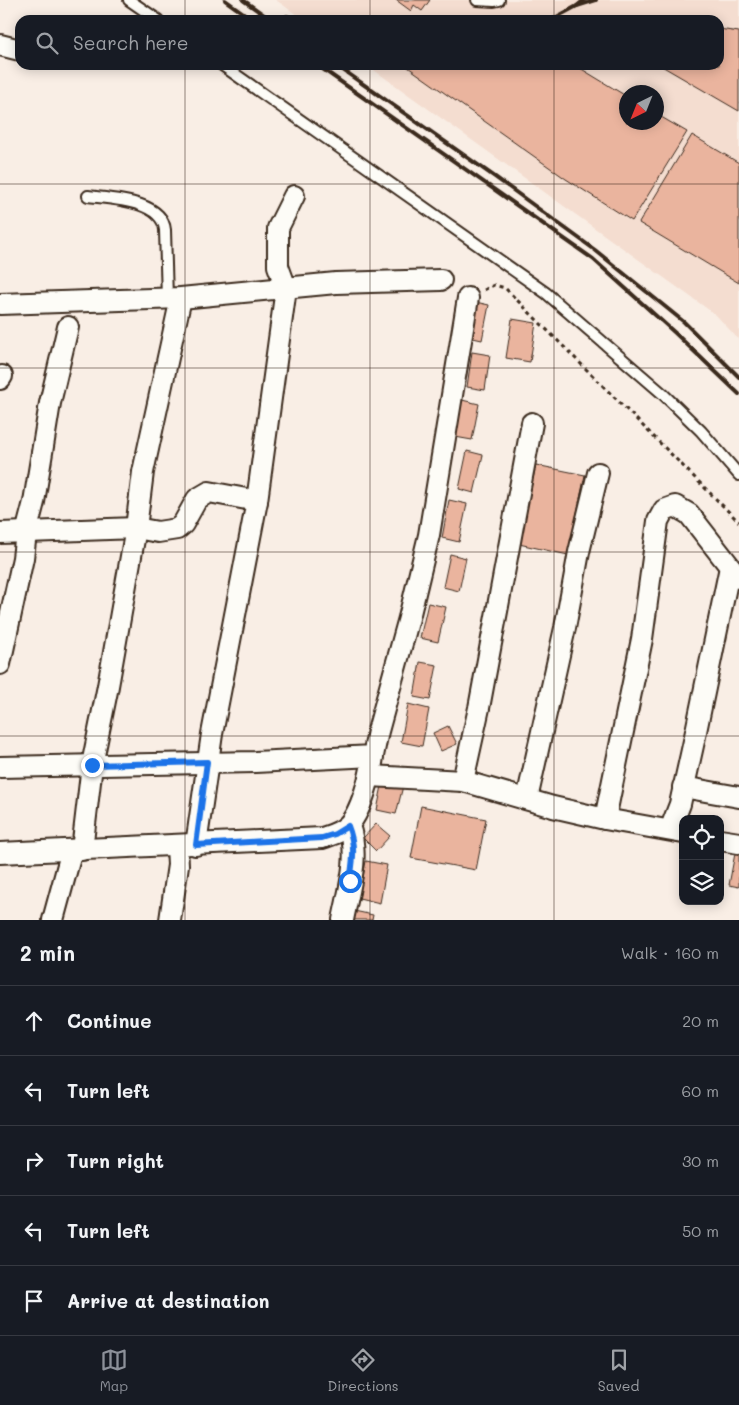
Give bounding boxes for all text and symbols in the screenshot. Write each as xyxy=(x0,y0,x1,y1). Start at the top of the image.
search box xyxy=(15,15,724,70)
icon: search xyxy=(33,29,61,57)
text: Search here xyxy=(73,30,189,55)
north arrow xyxy=(619,85,664,130)
route end xyxy=(81,754,104,777)
map controls xyxy=(679,815,724,905)
button: locate xyxy=(679,815,724,860)
button: layers xyxy=(679,860,724,905)
route start xyxy=(339,870,362,893)
text: 2 min xyxy=(20,939,75,966)
text: Walk · 160 m xyxy=(621,942,719,963)
icon: ahead xyxy=(20,1007,48,1035)
text: Continue xyxy=(67,1008,152,1033)
text: 20 m xyxy=(682,1010,719,1031)
icon: left xyxy=(20,1077,48,1105)
text: Turn left xyxy=(67,1078,150,1103)
text: 60 m xyxy=(682,1080,719,1101)
icon: right xyxy=(20,1147,48,1175)
text: Turn right xyxy=(67,1148,164,1173)
text: 30 m xyxy=(682,1150,719,1171)
icon: left xyxy=(20,1217,48,1245)
text: Turn left xyxy=(67,1218,150,1243)
text: 50 m xyxy=(682,1220,719,1241)
icon: arrive xyxy=(20,1287,48,1315)
text: Arrive at destination xyxy=(67,1288,270,1313)
tab: Map xyxy=(100,1346,128,1395)
tab: Directions xyxy=(327,1346,399,1395)
tab: Saved xyxy=(598,1346,639,1395)

